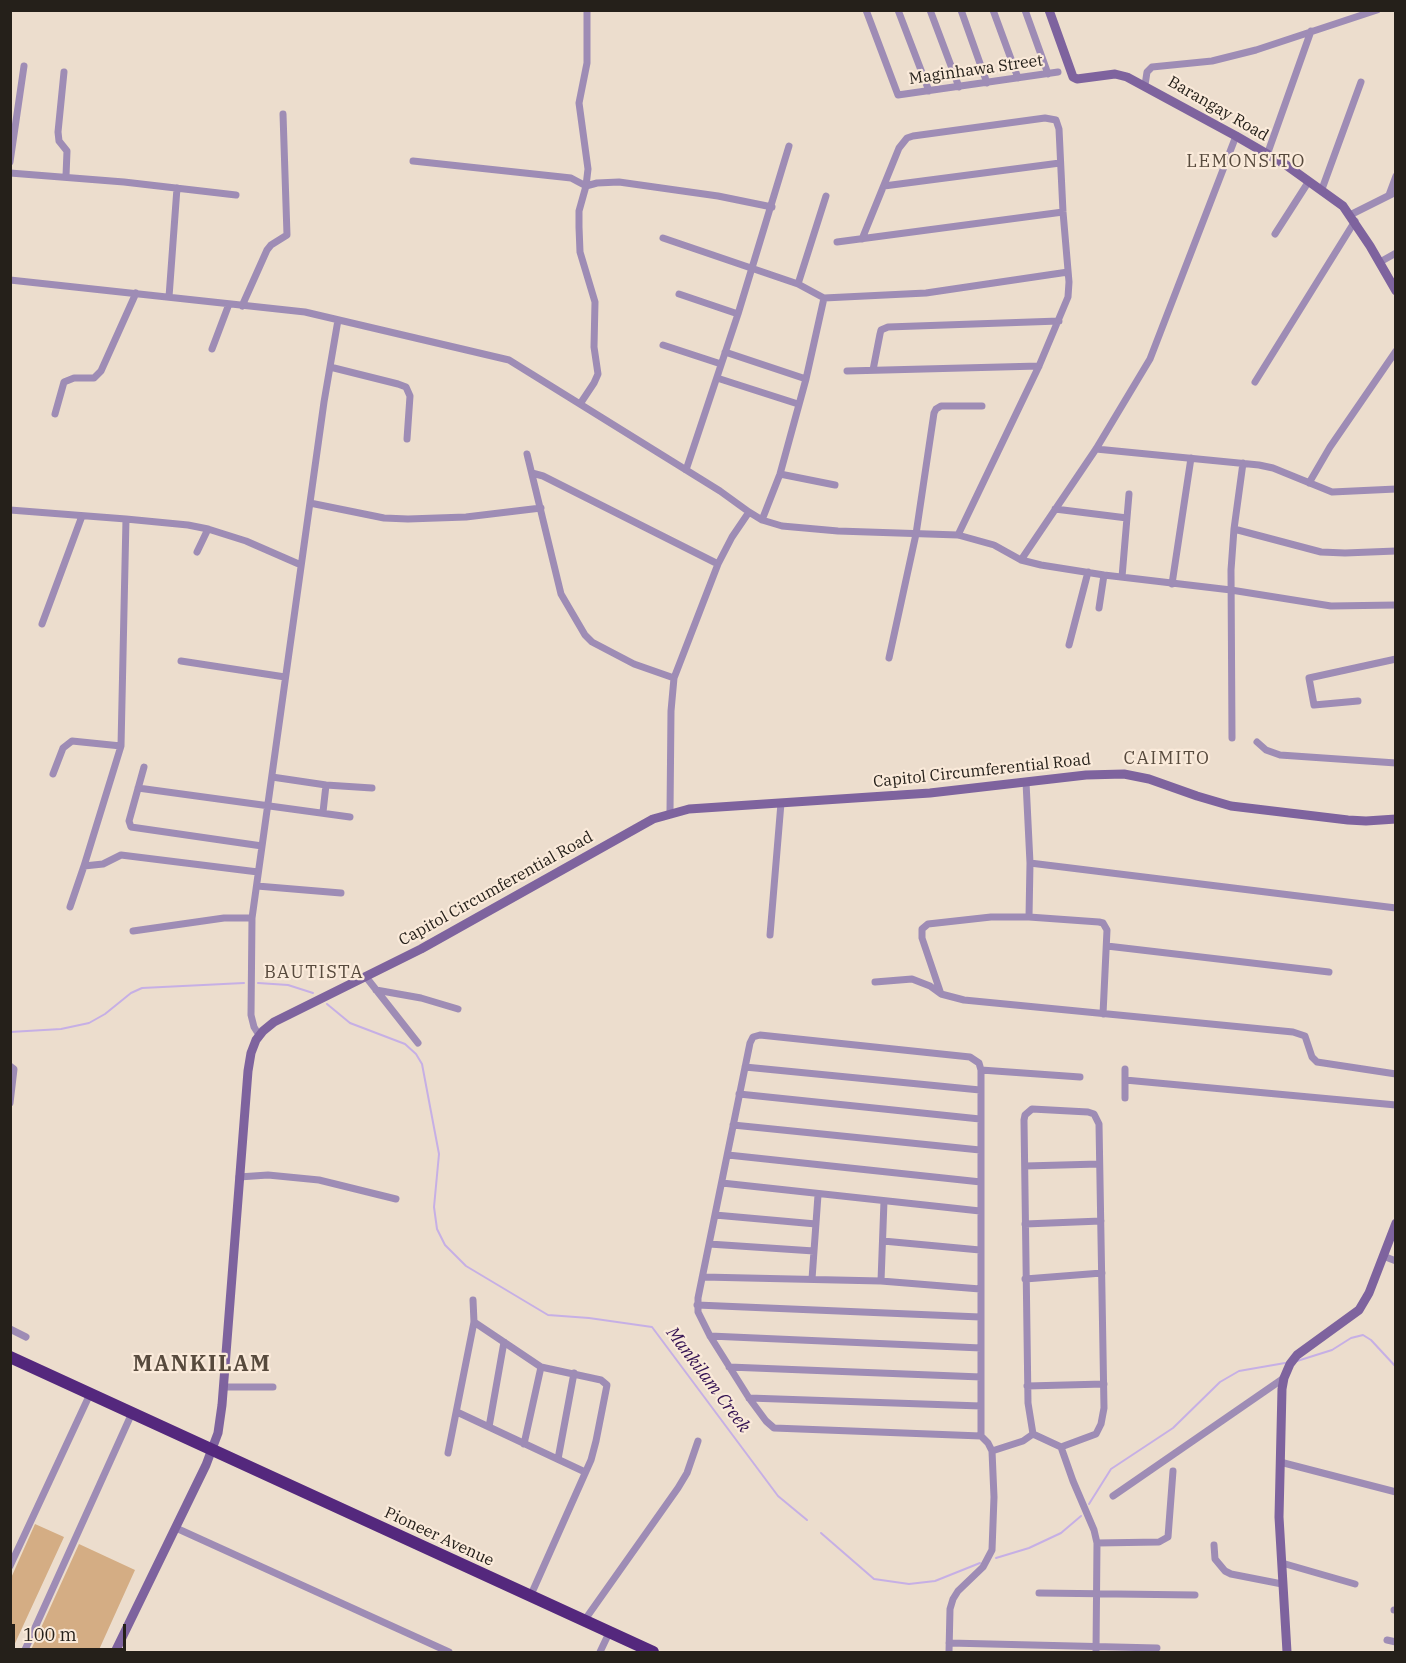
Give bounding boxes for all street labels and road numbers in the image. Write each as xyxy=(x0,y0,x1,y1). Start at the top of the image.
street label: Maginhawa Street xyxy=(908,51,1044,89)
street label: Barangay Road xyxy=(1164,72,1272,146)
street label: Capitol Circumferential Road xyxy=(872,750,1092,792)
street label: Capitol Circumferential Road xyxy=(396,828,596,950)
street label: Pioneer Avenue xyxy=(381,1503,497,1571)

